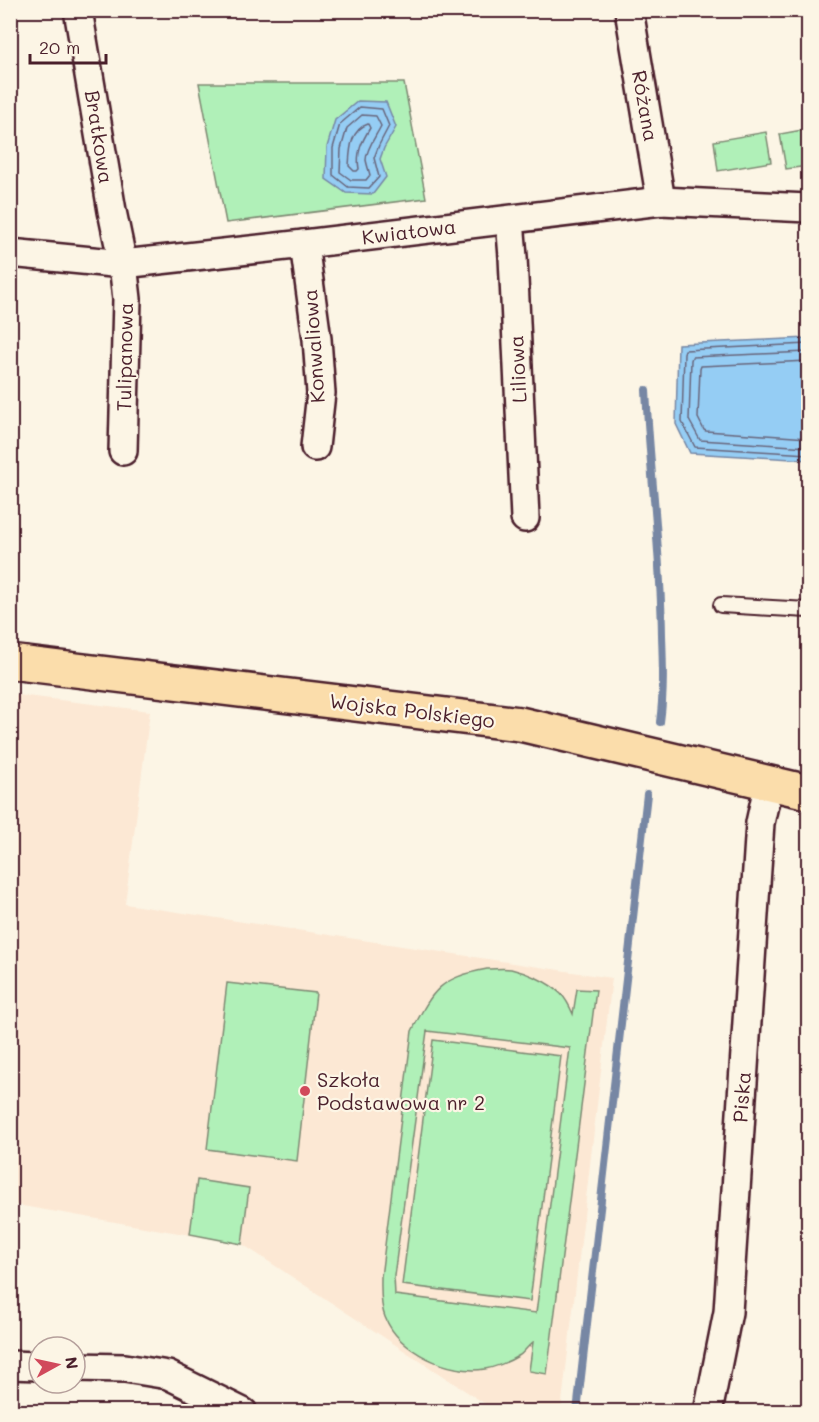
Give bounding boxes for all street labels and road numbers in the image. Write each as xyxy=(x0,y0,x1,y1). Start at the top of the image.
street label: Różana xyxy=(627,68,665,143)
street label: Bratkowa xyxy=(80,88,120,185)
street label: Kwiatowa xyxy=(360,212,458,250)
street label: Konwaliowa xyxy=(296,288,330,404)
street label: Tulipanowa xyxy=(110,302,138,412)
street label: Liliowa xyxy=(502,335,532,403)
street label: Wojska Polskiego xyxy=(328,687,497,733)
street label: Piska xyxy=(726,1071,756,1123)

